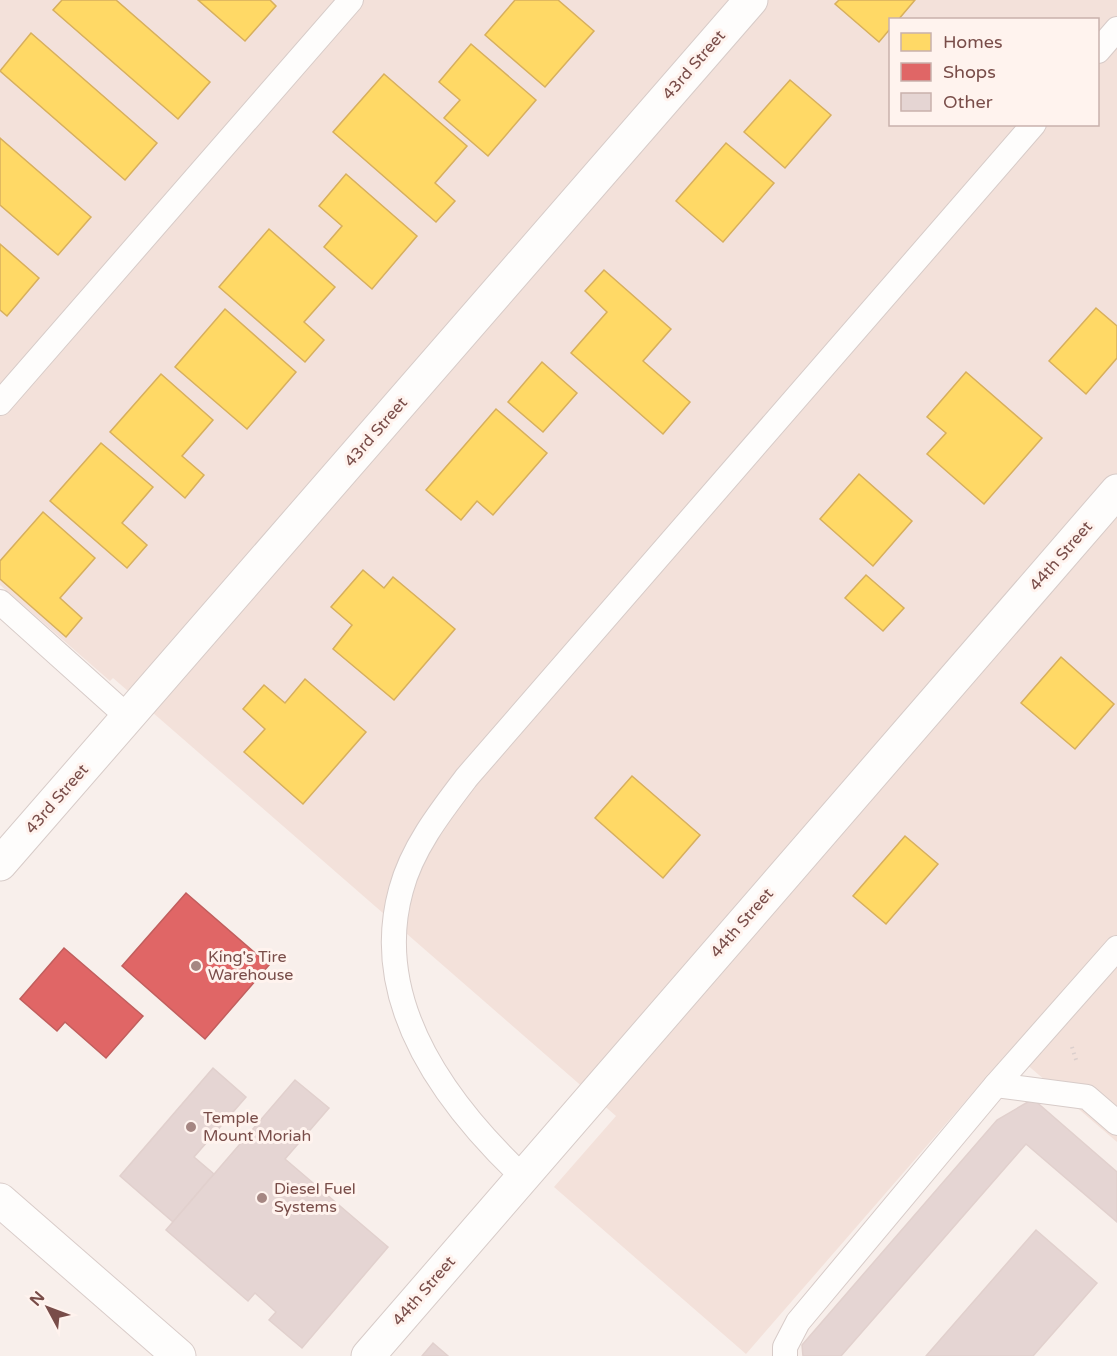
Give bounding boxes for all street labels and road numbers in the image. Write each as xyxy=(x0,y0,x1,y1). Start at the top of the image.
street label: 43rd Street xyxy=(658,26,730,104)
street label: 43rd Street xyxy=(340,393,412,471)
street label: 44th Street xyxy=(1025,517,1097,595)
street label: 43rd Street xyxy=(21,760,93,838)
street label: 44th Street xyxy=(706,884,778,962)
street label: 44th Street xyxy=(388,1252,460,1330)

